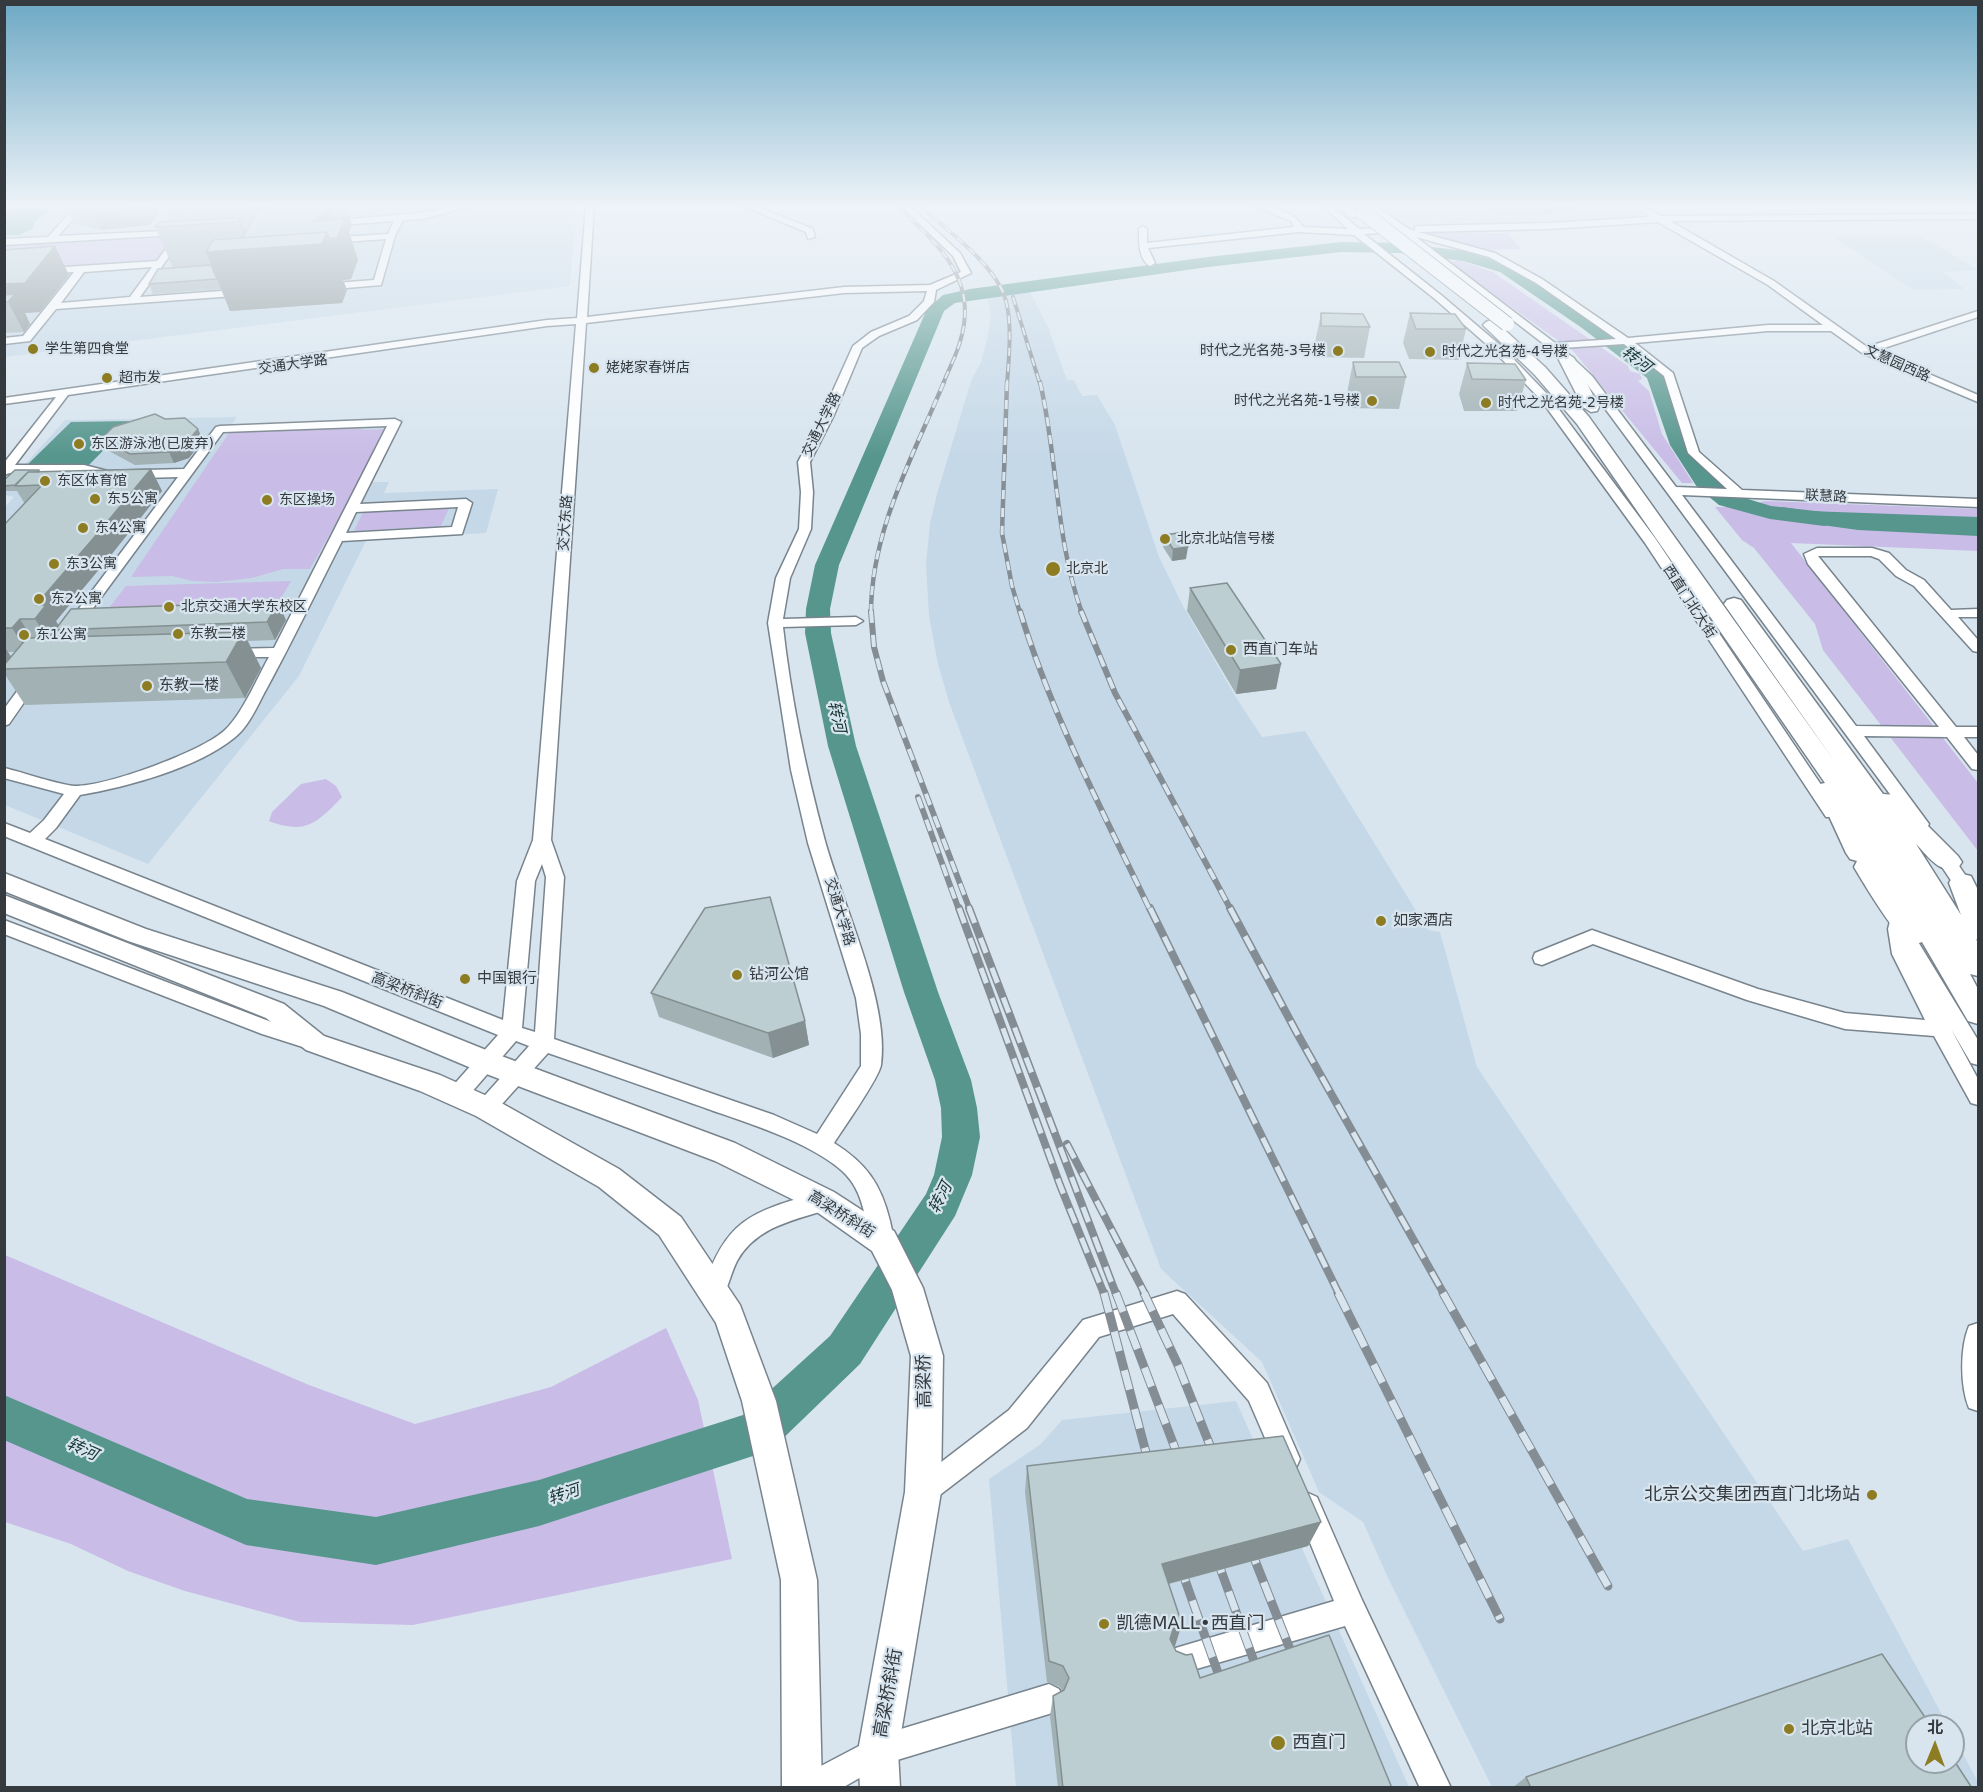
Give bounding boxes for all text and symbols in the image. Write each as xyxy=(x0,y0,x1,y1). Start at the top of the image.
place label: 学生第四食堂 xyxy=(45,341,129,357)
marker: 学生第四食堂 xyxy=(26,342,40,356)
street label: 文慧园西路 xyxy=(1862,342,1932,386)
place label: 时代之光名苑-3号楼 xyxy=(1200,343,1326,359)
water label: 转河 xyxy=(1617,343,1655,377)
marker: 时代之光名苑-3号楼 xyxy=(1331,344,1345,358)
place label: 时代之光名苑-4号楼 xyxy=(1442,344,1568,360)
marker: 时代之光名苑-4号楼 xyxy=(1423,345,1437,359)
street label: 交通大学路 xyxy=(257,352,329,378)
place label: 姥姥家春饼店 xyxy=(606,360,690,376)
marker: 姥姥家春饼店 xyxy=(587,361,601,375)
place label: 超市发 xyxy=(119,370,161,386)
marker: 超市发 xyxy=(100,371,114,385)
street label: 交通大学路 xyxy=(799,390,845,460)
place label: 时代之光名苑-1号楼 xyxy=(1234,393,1360,409)
marker: 时代之光名苑-1号楼 xyxy=(1365,394,1379,408)
place label: 时代之光名苑-2号楼 xyxy=(1498,395,1624,411)
marker: 时代之光名苑-2号楼 xyxy=(1479,396,1493,410)
place label: 东区游泳池(已废弃) xyxy=(91,436,214,452)
marker: 东区游泳池(已废弃) xyxy=(72,437,86,451)
place label: 东区体育馆 xyxy=(57,473,127,489)
marker: 东区体育馆 xyxy=(38,474,52,488)
street label: 联慧路 xyxy=(1805,488,1847,506)
place label: 东5公寓 xyxy=(107,491,158,507)
marker: 东5公寓 xyxy=(88,492,102,506)
place label: 东区操场 xyxy=(279,492,335,508)
marker: 东区操场 xyxy=(260,493,274,507)
street label: 交大东路 xyxy=(556,494,576,552)
place label: 东4公寓 xyxy=(95,520,146,536)
marker: 东4公寓 xyxy=(76,521,90,535)
place label: 北京北站信号楼 xyxy=(1177,531,1275,547)
marker: 北京北站信号楼 xyxy=(1158,532,1172,546)
place label: 东3公寓 xyxy=(66,556,117,572)
marker: 东3公寓 xyxy=(47,557,61,571)
marker: 北京北 xyxy=(1044,560,1062,578)
place label: 北京北 xyxy=(1066,561,1108,577)
street label: 西直门北大街 xyxy=(1659,562,1719,642)
place label: 东2公寓 xyxy=(51,591,102,607)
marker: 东2公寓 xyxy=(32,592,46,606)
place label: 北京交通大学东校区 xyxy=(181,599,307,615)
marker: 北京交通大学东校区 xyxy=(162,600,176,614)
place label: 东教二楼 xyxy=(190,626,246,642)
place label: 东1公寓 xyxy=(36,627,87,643)
marker: 东教二楼 xyxy=(171,627,185,641)
marker: 东1公寓 xyxy=(17,628,31,642)
place label: 西直门车站 xyxy=(1243,641,1318,659)
marker: 西直门车站 xyxy=(1224,643,1238,657)
place label: 东教一楼 xyxy=(159,677,219,695)
marker: 东教一楼 xyxy=(140,679,154,693)
water label: 转河 xyxy=(823,699,849,735)
street label: 交通大学路 xyxy=(821,876,857,948)
place label: 如家酒店 xyxy=(1393,912,1453,930)
marker: 如家酒店 xyxy=(1374,914,1388,928)
place label: 钻河公馆 xyxy=(749,966,809,984)
marker: 钻河公馆 xyxy=(730,968,744,982)
street label: 高梁桥斜街 xyxy=(369,969,445,1013)
place label: 中国银行 xyxy=(477,970,537,988)
marker: 中国银行 xyxy=(458,972,472,986)
water label: 转河 xyxy=(925,1179,957,1217)
street label: 高梁桥斜街 xyxy=(804,1187,878,1243)
street label: 高梁桥 xyxy=(914,1354,936,1408)
water label: 转河 xyxy=(63,1435,101,1465)
water label: 转河 xyxy=(546,1481,582,1509)
place label: 北京公交集团西直门北场站 xyxy=(1644,1484,1860,1506)
marker: 北京公交集团西直门北场站 xyxy=(1865,1488,1879,1502)
place label: 凯德MALL•西直门 xyxy=(1116,1613,1265,1635)
marker: 凯德MALL•西直门 xyxy=(1097,1617,1111,1631)
street label: 高梁桥斜街 xyxy=(871,1647,907,1739)
north arrow xyxy=(1905,1714,1965,1774)
place label: 北京北站 xyxy=(1801,1718,1873,1740)
text: 北 xyxy=(1927,1718,1943,1737)
marker: 北京北站 xyxy=(1782,1722,1796,1736)
place label: 西直门 xyxy=(1292,1732,1346,1754)
marker: 西直门 xyxy=(1269,1734,1287,1752)

